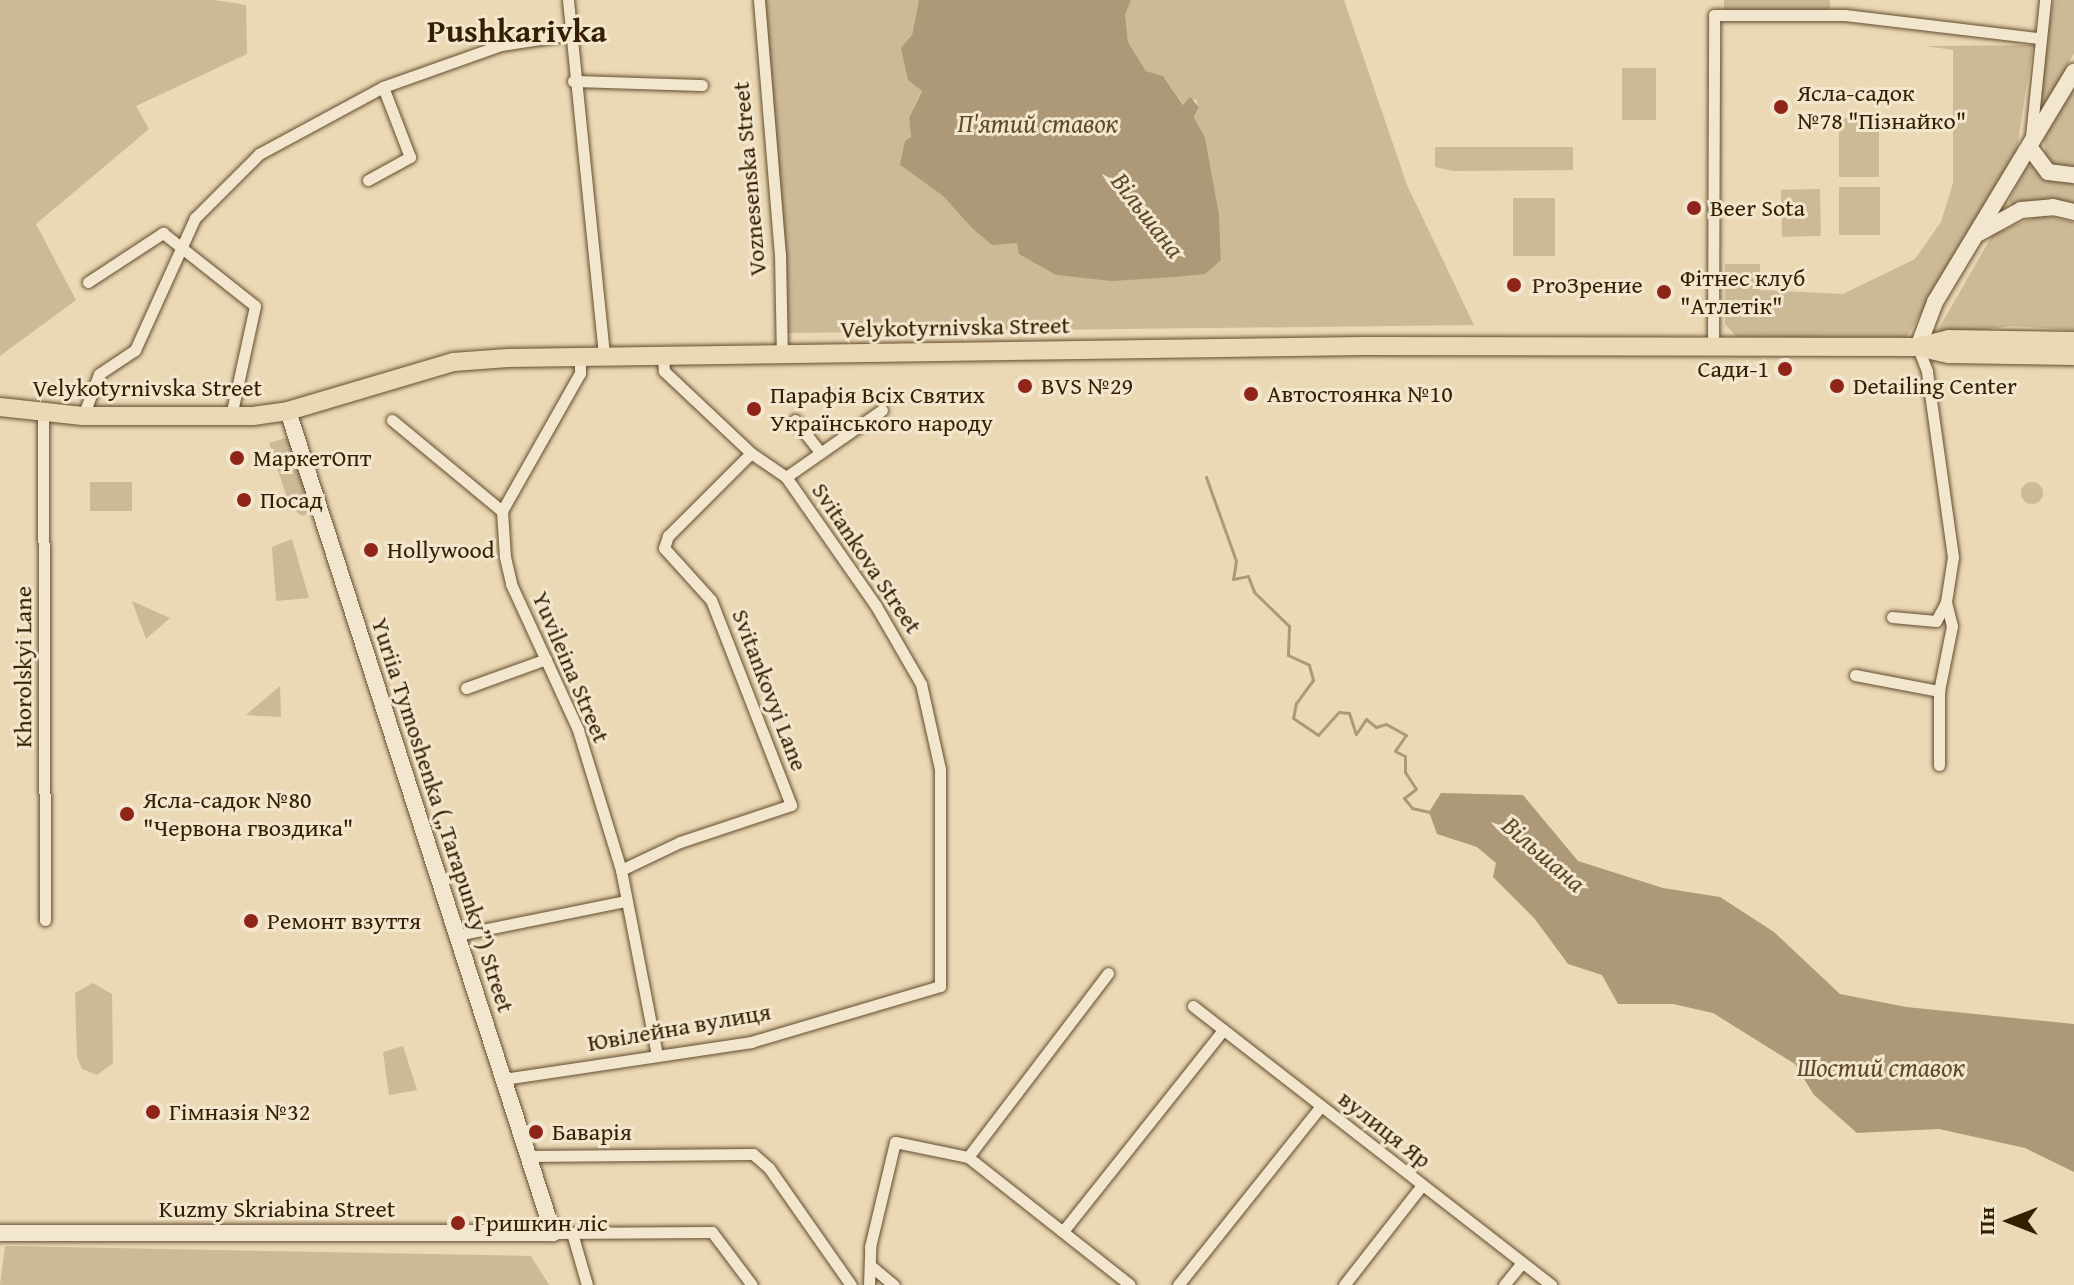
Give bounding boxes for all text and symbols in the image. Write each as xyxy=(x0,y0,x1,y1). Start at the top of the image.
district label: Pushkarivka xyxy=(427,12,607,50)
place label: Ясла-садок №78 "Пізнайко" xyxy=(1797,79,1966,135)
street label: Voznesenska Street xyxy=(726,81,772,277)
marker: Ясла-садок №78 "Пізнайко" xyxy=(1772,98,1790,116)
water label: П'ятий ставок xyxy=(958,107,1118,139)
water label: Вільшана xyxy=(1105,166,1191,264)
place label: Beer Sota xyxy=(1710,194,1805,222)
marker: Beer Sota xyxy=(1685,199,1703,217)
place label: Фітнес клуб "Атлетік" xyxy=(1680,264,1805,320)
place label: ProЗрение xyxy=(1532,271,1643,299)
marker: ProЗрение xyxy=(1503,274,1525,296)
marker: Фітнес клуб "Атлетік" xyxy=(1655,283,1673,301)
street label: Velykotyrnivska Street xyxy=(840,311,1070,343)
place label: Сади-1 xyxy=(1697,355,1769,383)
marker: Сади-1 xyxy=(1776,360,1794,378)
place label: BVS №29 xyxy=(1041,372,1133,400)
place label: Detailing Center xyxy=(1853,372,2017,400)
street label: Velykotyrnivska Street xyxy=(32,374,262,402)
marker: BVS №29 xyxy=(1016,377,1034,395)
marker: Detailing Center xyxy=(1828,377,1846,395)
place label: Автостоянка №10 xyxy=(1267,380,1453,408)
place label: Парафія Всіх Святих Українського народу xyxy=(770,381,993,437)
marker: Автостоянка №10 xyxy=(1242,385,1260,403)
marker: Парафія Всіх Святих Українського народу xyxy=(745,400,763,418)
place label: МаркетОпт xyxy=(253,444,371,472)
marker: МаркетОпт xyxy=(228,449,246,467)
street label: Svitankova Street xyxy=(806,477,928,639)
place label: Посад xyxy=(260,486,323,514)
marker: Посад xyxy=(235,491,253,509)
place label: Hollywood xyxy=(387,536,495,564)
marker: Hollywood xyxy=(362,541,380,559)
street label: Khorolskyi Lane xyxy=(9,586,37,748)
street label: Yuvileina Street xyxy=(526,587,616,747)
street label: Svitankovyi Lane xyxy=(726,605,814,775)
street label: Yuriia Tymoshenka („Tarapunky”) Street xyxy=(365,614,521,1016)
place label: Ясла-садок №80 "Червона гвоздика" xyxy=(143,786,353,842)
marker: Ясла-садок №80 "Червона гвоздика" xyxy=(118,805,136,823)
water label: Вільшана xyxy=(1496,809,1592,899)
place label: Ремонт взуття xyxy=(267,907,421,935)
marker: Ремонт взуття xyxy=(242,912,260,930)
street label: Ювілейна вулиця xyxy=(585,997,773,1057)
water label: Шостий ставок xyxy=(1797,1051,1965,1083)
street label: вулиця Яр xyxy=(1333,1084,1437,1174)
place label: Гімназія №32 xyxy=(169,1098,310,1126)
marker: Гімназія №32 xyxy=(144,1103,162,1121)
place label: Баварія xyxy=(552,1118,632,1146)
marker: Баварія xyxy=(527,1123,545,1141)
north arrow xyxy=(1970,1181,2050,1261)
street label: Kuzmy Skriabina Street xyxy=(159,1195,395,1223)
text: Пн xyxy=(1970,1207,2002,1235)
place label: Гришкин ліс xyxy=(474,1209,608,1237)
marker: Гришкин ліс xyxy=(449,1214,467,1232)

